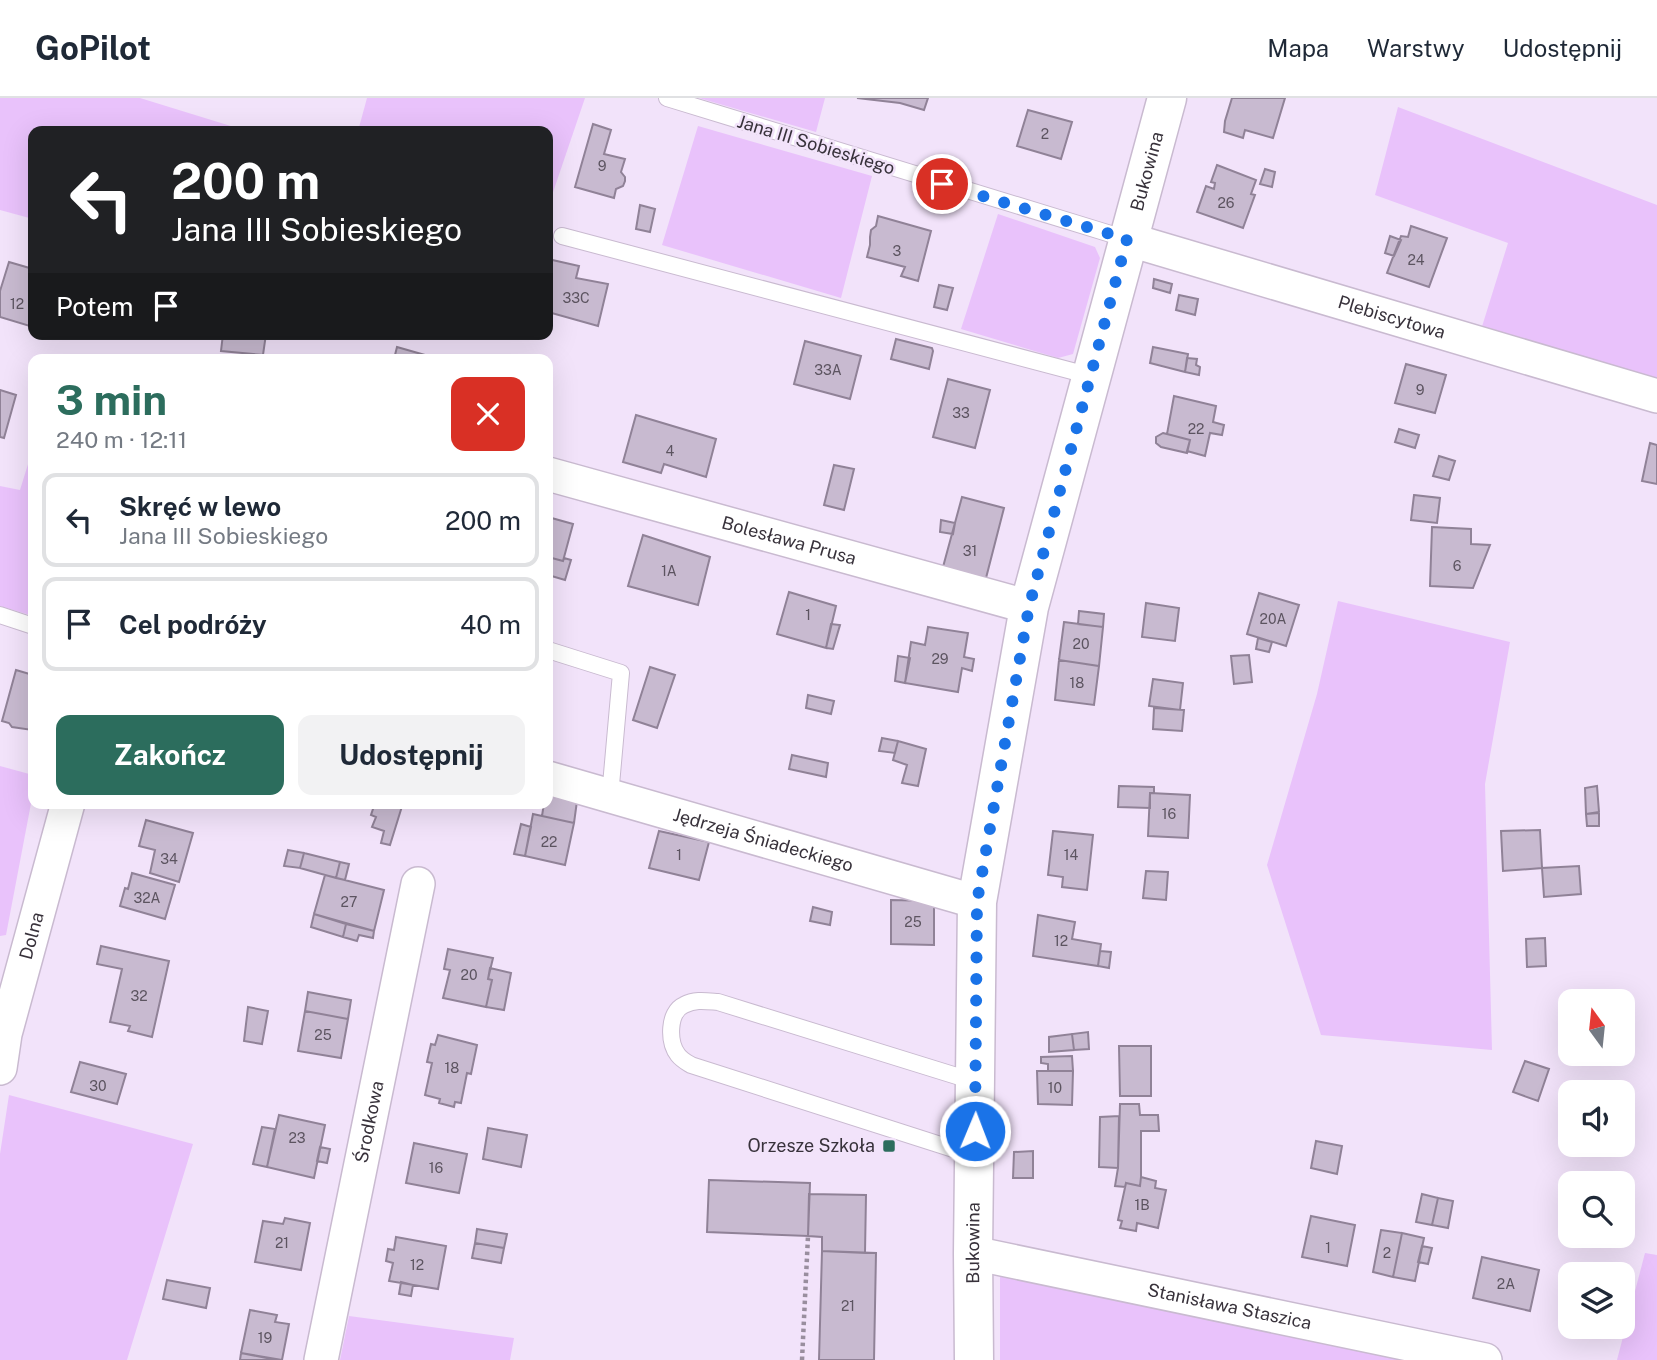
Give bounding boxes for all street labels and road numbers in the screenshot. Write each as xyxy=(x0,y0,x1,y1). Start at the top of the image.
street label: Jana III Sobieskiego xyxy=(735,111,898,179)
street label: Bukowina xyxy=(1126,129,1167,213)
street label: Plebiscytowa xyxy=(1336,291,1448,343)
street label: Bolesława Prusa xyxy=(720,512,859,569)
street label: Jędrzeja Śniadeckiego xyxy=(671,804,856,876)
street label: Dolna xyxy=(15,910,48,962)
street label: Środkowa xyxy=(349,1079,388,1165)
street label: Bukowina xyxy=(962,1202,984,1284)
street label: Stanisława Staszica xyxy=(1146,1279,1313,1333)

